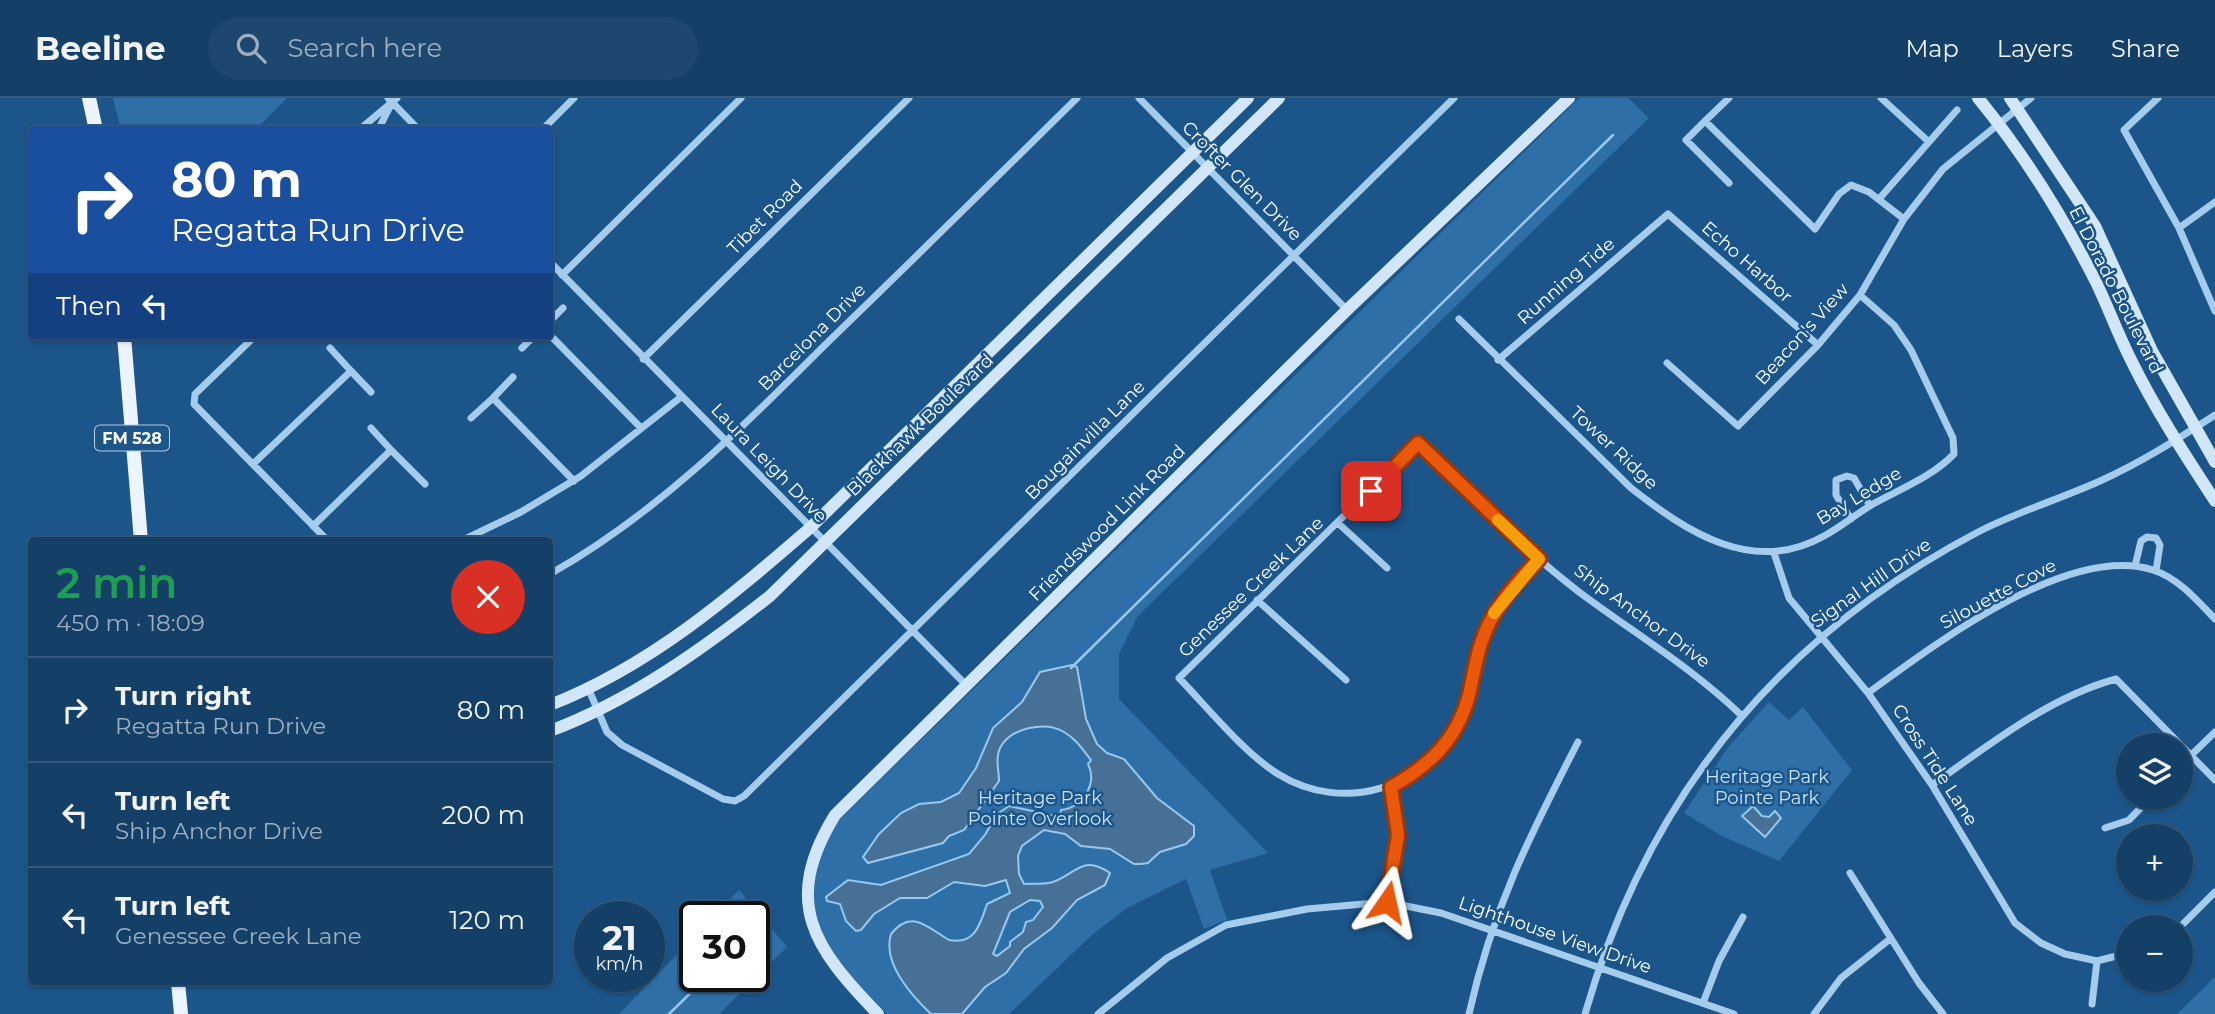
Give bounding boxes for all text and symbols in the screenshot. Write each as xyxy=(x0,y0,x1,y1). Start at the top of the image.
search box xyxy=(208,17,698,80)
text: Beeline xyxy=(35,28,166,68)
icon: search xyxy=(232,29,270,67)
text: Search here xyxy=(288,32,442,64)
text: Map xyxy=(1905,34,1959,63)
text: Layers xyxy=(1997,34,2073,63)
text: Share xyxy=(2111,34,2180,63)
street label: Crofter Glen Drive xyxy=(1177,116,1307,246)
text: 80 m xyxy=(171,150,302,209)
icon: right xyxy=(56,154,147,245)
street label: Tibet Road xyxy=(723,175,807,259)
street label: El Dorado Boulevard xyxy=(2064,203,2168,377)
text: Regatta Run Drive xyxy=(171,210,465,249)
street label: Echo Harbor xyxy=(1697,217,1797,307)
street label: Running Tide xyxy=(1513,233,1619,329)
street label: Barcelona Drive xyxy=(754,279,870,395)
street label: Beacon's View xyxy=(1751,279,1853,389)
icon: left xyxy=(136,287,174,325)
text: Then xyxy=(56,290,122,322)
street label: Blackhawk Boulevard xyxy=(842,349,998,501)
street label: Bougainvilla Lane xyxy=(1020,375,1150,505)
street label: Laura Leigh Drive xyxy=(706,399,832,527)
street label: Tower Ridge xyxy=(1566,402,1663,494)
road number: FM 528 xyxy=(95,426,169,450)
street label: Friendswood Link Road xyxy=(1024,440,1190,606)
pin xyxy=(1341,461,1401,521)
street label: Bay Ledge xyxy=(1813,462,1906,530)
icon: arrive xyxy=(1352,472,1390,510)
street label: Genessee Creek Lane xyxy=(1174,512,1328,662)
street label: Signal Hill Drive xyxy=(1807,533,1935,633)
street label: Silouette Cove xyxy=(1936,554,2060,634)
text: 2 min xyxy=(56,557,177,609)
street label: Ship Anchor Drive xyxy=(1570,559,1714,673)
button: close xyxy=(451,560,525,634)
text: 450 m · 18:09 xyxy=(56,609,205,637)
text: Turn right xyxy=(115,680,251,712)
icon: right xyxy=(56,691,94,729)
text: 80 m xyxy=(457,694,525,726)
street label: Cross Tide Lane xyxy=(1887,700,1983,830)
text: Regatta Run Drive xyxy=(115,712,326,740)
map controls xyxy=(2116,733,2193,992)
button: layers xyxy=(2116,733,2193,810)
park label: Heritage Park Pointe Park xyxy=(1705,766,1829,809)
text: Turn left xyxy=(115,785,231,817)
park label: Heritage Park Pointe Overlook xyxy=(968,787,1112,830)
icon: left xyxy=(56,796,94,834)
text: 200 m xyxy=(441,799,525,831)
text: Ship Anchor Drive xyxy=(115,817,323,845)
button: + xyxy=(2116,824,2193,901)
position arrow xyxy=(1350,865,1424,939)
text: Turn left xyxy=(115,890,231,922)
street label: Lighthouse View Drive xyxy=(1456,892,1654,978)
icon: left xyxy=(56,901,94,939)
speed limit sign: 30 xyxy=(679,901,770,992)
text: 120 m xyxy=(449,904,525,936)
button: − xyxy=(2116,915,2193,992)
text: 21 xyxy=(602,916,637,959)
text: Genessee Creek Lane xyxy=(115,922,362,950)
text: km/h xyxy=(595,953,644,975)

